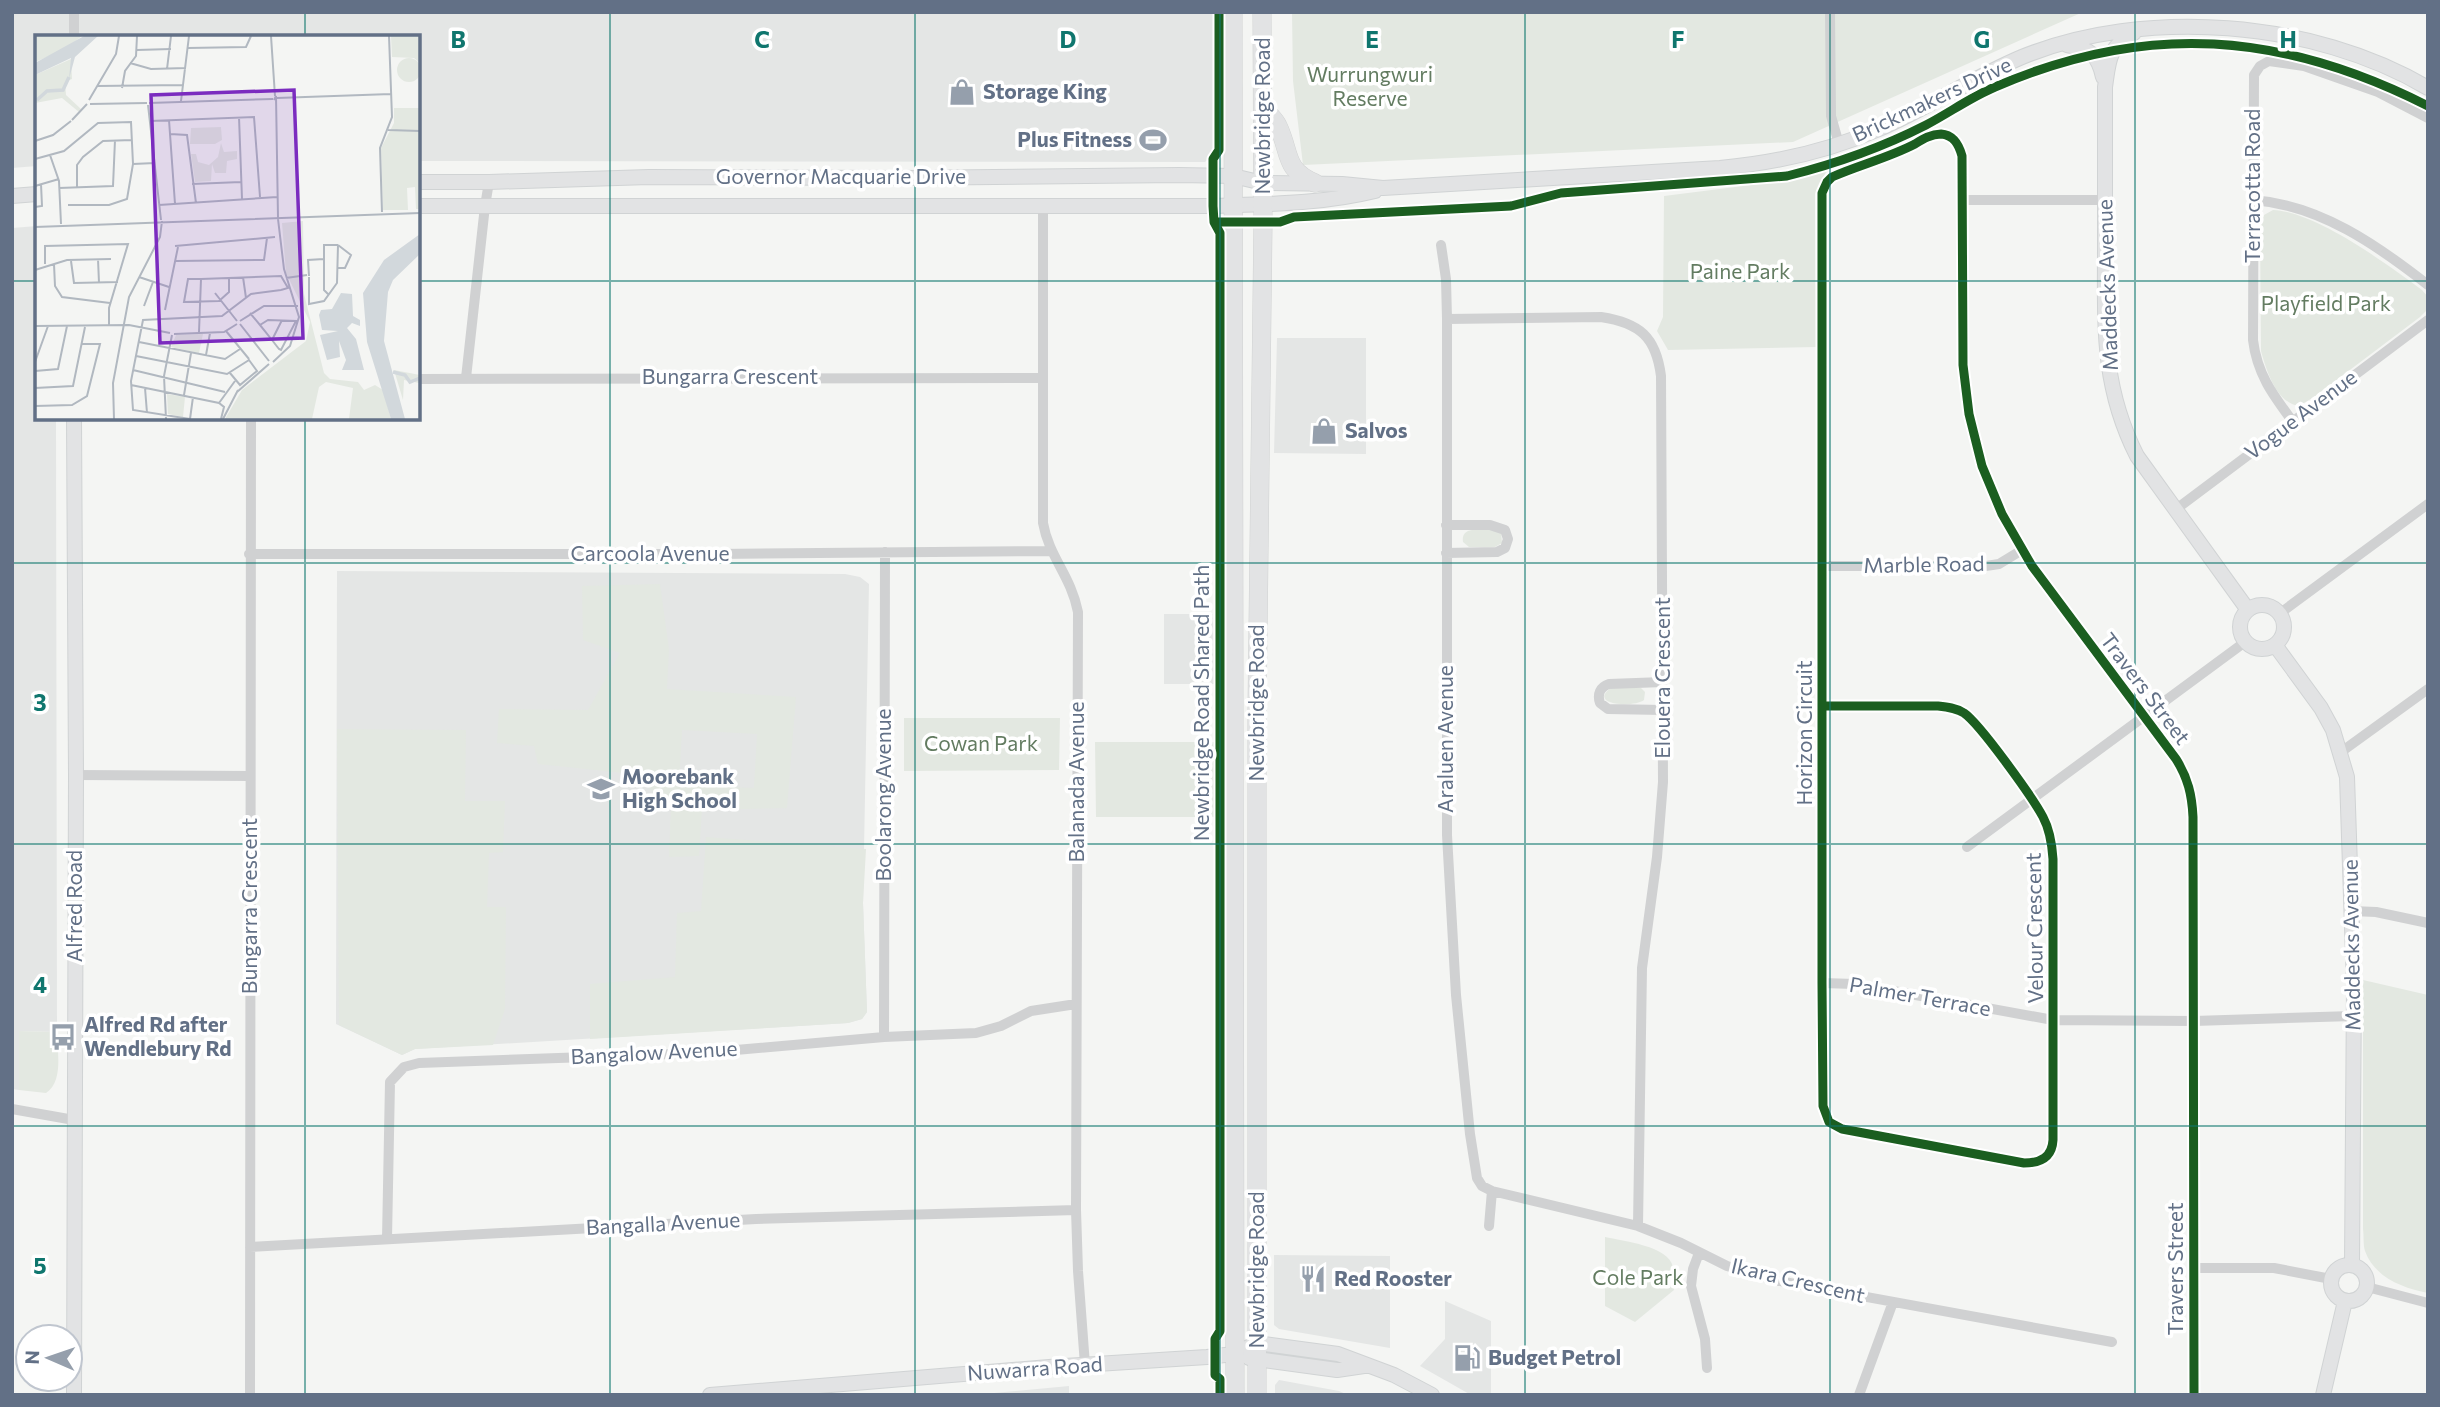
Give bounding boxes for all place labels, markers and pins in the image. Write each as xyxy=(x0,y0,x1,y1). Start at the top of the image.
shop icon: Storage King xyxy=(947,77,977,107)
place label: Storage King xyxy=(983,78,1107,103)
sports icon: Plus Fitness xyxy=(1138,125,1168,155)
place label: Plus Fitness xyxy=(1017,126,1132,151)
shop icon: Salvos xyxy=(1309,416,1339,446)
place label: Salvos xyxy=(1345,417,1408,442)
place label: Moorebank High School xyxy=(622,763,737,812)
school or university icon: Moorebank High School xyxy=(586,774,616,804)
place label: Alfred Rd after Wendlebury Rd xyxy=(84,1011,231,1060)
bus stop icon: Alfred Rd after Wendlebury Rd xyxy=(48,1022,78,1052)
restaurant icon: Red Rooster xyxy=(1298,1264,1328,1294)
place label: Red Rooster xyxy=(1334,1265,1452,1290)
fuel station icon: Budget Petrol xyxy=(1452,1343,1482,1373)
place label: Budget Petrol xyxy=(1488,1344,1621,1369)

